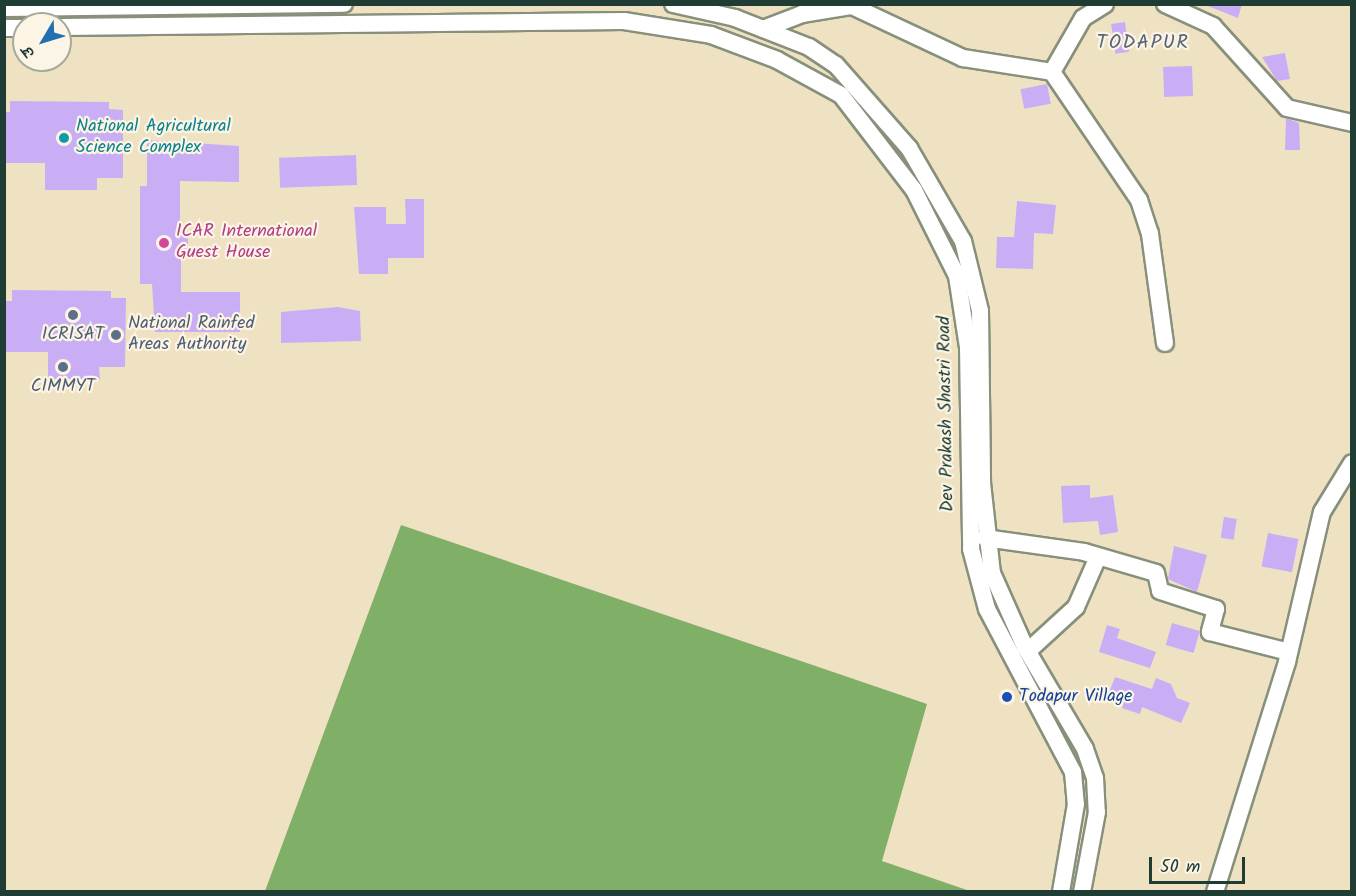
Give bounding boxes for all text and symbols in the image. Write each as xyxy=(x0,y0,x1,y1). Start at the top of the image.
north arrow xyxy=(12,12,72,72)
district label: TODAPUR xyxy=(1096,31,1190,55)
text: उ xyxy=(16,41,42,64)
place label: National Agricultural Science Complex xyxy=(76,117,231,160)
marker: National Agricultural Science Complex xyxy=(57,131,71,145)
place label: ICAR International Guest House xyxy=(176,222,317,264)
marker: ICAR International Guest House xyxy=(157,236,171,250)
marker: ICRISAT xyxy=(66,308,80,322)
place label: National Rainfed Areas Authority xyxy=(128,314,254,356)
street label: Dev Prakash Shastri Road xyxy=(934,316,960,512)
place label: ICRISAT xyxy=(42,324,104,346)
marker: National Rainfed Areas Authority xyxy=(109,328,123,342)
marker: CIMMYT xyxy=(56,360,70,374)
place label: CIMMYT xyxy=(31,376,95,398)
place label: Todapur Village xyxy=(1019,686,1132,708)
marker: Todapur Village xyxy=(1000,690,1014,704)
scale bar xyxy=(1152,845,1248,883)
text: 50 m xyxy=(1160,853,1200,882)

